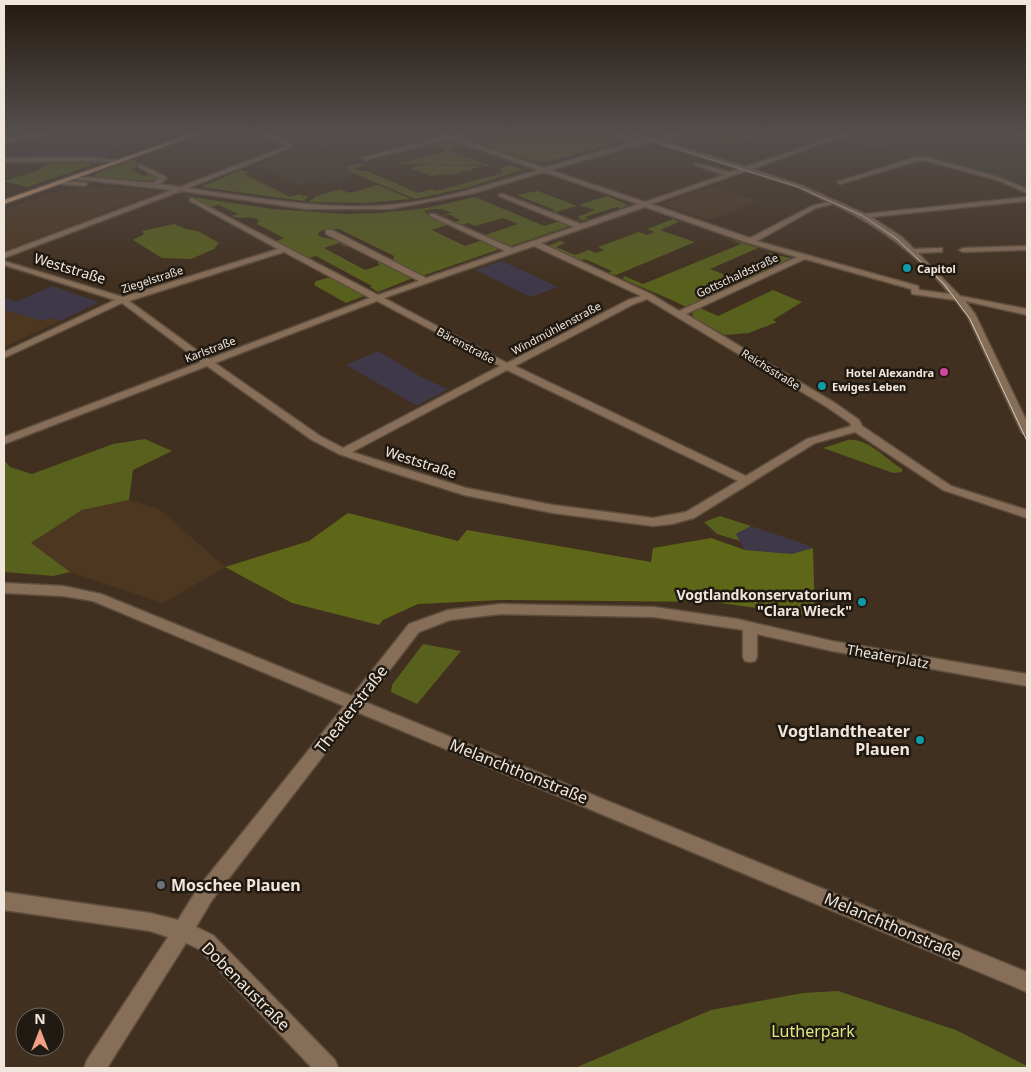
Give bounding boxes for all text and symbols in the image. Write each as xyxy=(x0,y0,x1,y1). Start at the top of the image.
street label: Weststraße xyxy=(32,248,108,288)
street label: Gottschaldstraße xyxy=(694,249,780,301)
place label: Capitol xyxy=(917,261,956,276)
street label: Ziegelstraße xyxy=(119,262,185,296)
marker: Capitol xyxy=(901,262,913,274)
street label: Windmühlenstraße xyxy=(509,298,603,358)
street label: Bärenstraße xyxy=(434,323,498,367)
street label: Karlstraße xyxy=(182,332,238,366)
street label: Reichsstraße xyxy=(739,345,803,393)
place label: Hotel Alexandra xyxy=(846,365,934,380)
marker: Hotel Alexandra xyxy=(938,366,950,378)
place label: Ewiges Leben xyxy=(832,379,906,394)
marker: Ewiges Leben xyxy=(816,380,828,392)
street label: Weststraße xyxy=(383,441,459,483)
place label: Vogtlandkonservatorium "Clara Wieck" xyxy=(676,585,852,620)
marker: Vogtlandkonservatorium "Clara Wieck" xyxy=(856,596,868,608)
street label: Theaterplatz xyxy=(846,639,931,673)
street label: Theaterstraße xyxy=(310,660,392,758)
place label: Vogtlandtheater Plauen xyxy=(778,720,910,760)
street label: Melanchthonstraße xyxy=(447,733,591,809)
marker: Vogtlandtheater Plauen xyxy=(914,734,926,746)
place label: Moschee Plauen xyxy=(171,874,301,896)
marker: Moschee Plauen xyxy=(155,879,167,891)
street label: Melanchthonstraße xyxy=(821,887,965,965)
street label: Dobenaustraße xyxy=(197,937,295,1035)
north arrow xyxy=(15,1007,65,1057)
text: N xyxy=(34,1009,46,1028)
park label: Lutherpark xyxy=(771,1020,855,1042)

